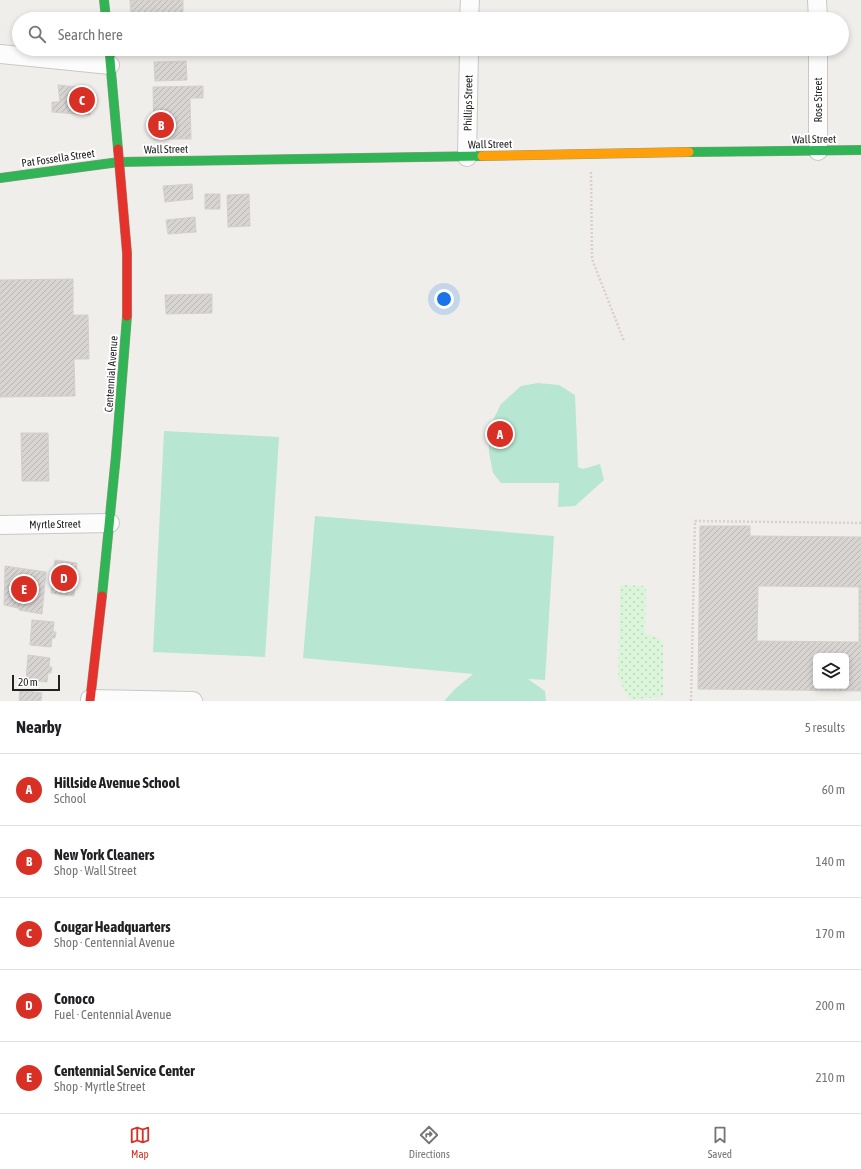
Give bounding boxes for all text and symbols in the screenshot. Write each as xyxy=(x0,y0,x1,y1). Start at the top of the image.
search box xyxy=(12,12,849,56)
icon: search xyxy=(26,23,48,45)
text: Search here xyxy=(58,26,123,43)
street label: Phillips Street xyxy=(462,75,474,131)
street label: Rose Street xyxy=(812,77,824,123)
pin: C xyxy=(69,85,95,115)
pin: B xyxy=(148,110,174,140)
street label: Wall Street xyxy=(792,133,836,145)
street label: Wall Street xyxy=(468,138,512,150)
street label: Wall Street xyxy=(144,143,188,155)
street label: Pat Fossella Street xyxy=(21,147,95,169)
your location xyxy=(434,289,454,309)
street label: Centennial Avenue xyxy=(102,335,120,413)
pin: A xyxy=(487,419,513,449)
street label: Myrtle Street xyxy=(29,518,81,530)
pin: D xyxy=(51,563,77,593)
pin: E xyxy=(11,574,37,604)
map controls xyxy=(813,653,849,689)
button: layers xyxy=(813,653,849,689)
scale bar xyxy=(12,673,60,692)
text: 20 m xyxy=(18,676,38,688)
text: Nearby xyxy=(16,717,62,737)
text: 5 results xyxy=(805,720,845,735)
text: Hillside Avenue School xyxy=(54,774,180,791)
text: A xyxy=(26,782,32,797)
text: 60 m xyxy=(822,782,845,797)
text: School xyxy=(54,791,86,806)
text: New York Cleaners xyxy=(54,846,155,863)
text: B xyxy=(26,854,32,869)
text: 140 m xyxy=(816,854,845,869)
text: Shop · Wall Street xyxy=(54,863,137,878)
text: Cougar Headquarters xyxy=(54,918,171,935)
text: C xyxy=(26,926,32,941)
text: 170 m xyxy=(816,926,845,941)
text: Shop · Centennial Avenue xyxy=(54,935,175,950)
text: Conoco xyxy=(54,990,95,1007)
text: D xyxy=(25,998,33,1013)
text: 200 m xyxy=(816,998,845,1013)
text: Fuel · Centennial Avenue xyxy=(54,1007,172,1022)
text: Centennial Service Center xyxy=(54,1062,195,1079)
text: E xyxy=(26,1070,32,1085)
text: 210 m xyxy=(816,1070,845,1085)
text: Shop · Myrtle Street xyxy=(54,1079,145,1094)
tab: Map xyxy=(129,1124,151,1160)
tab: Directions xyxy=(409,1124,450,1160)
tab: Saved xyxy=(708,1124,732,1160)

